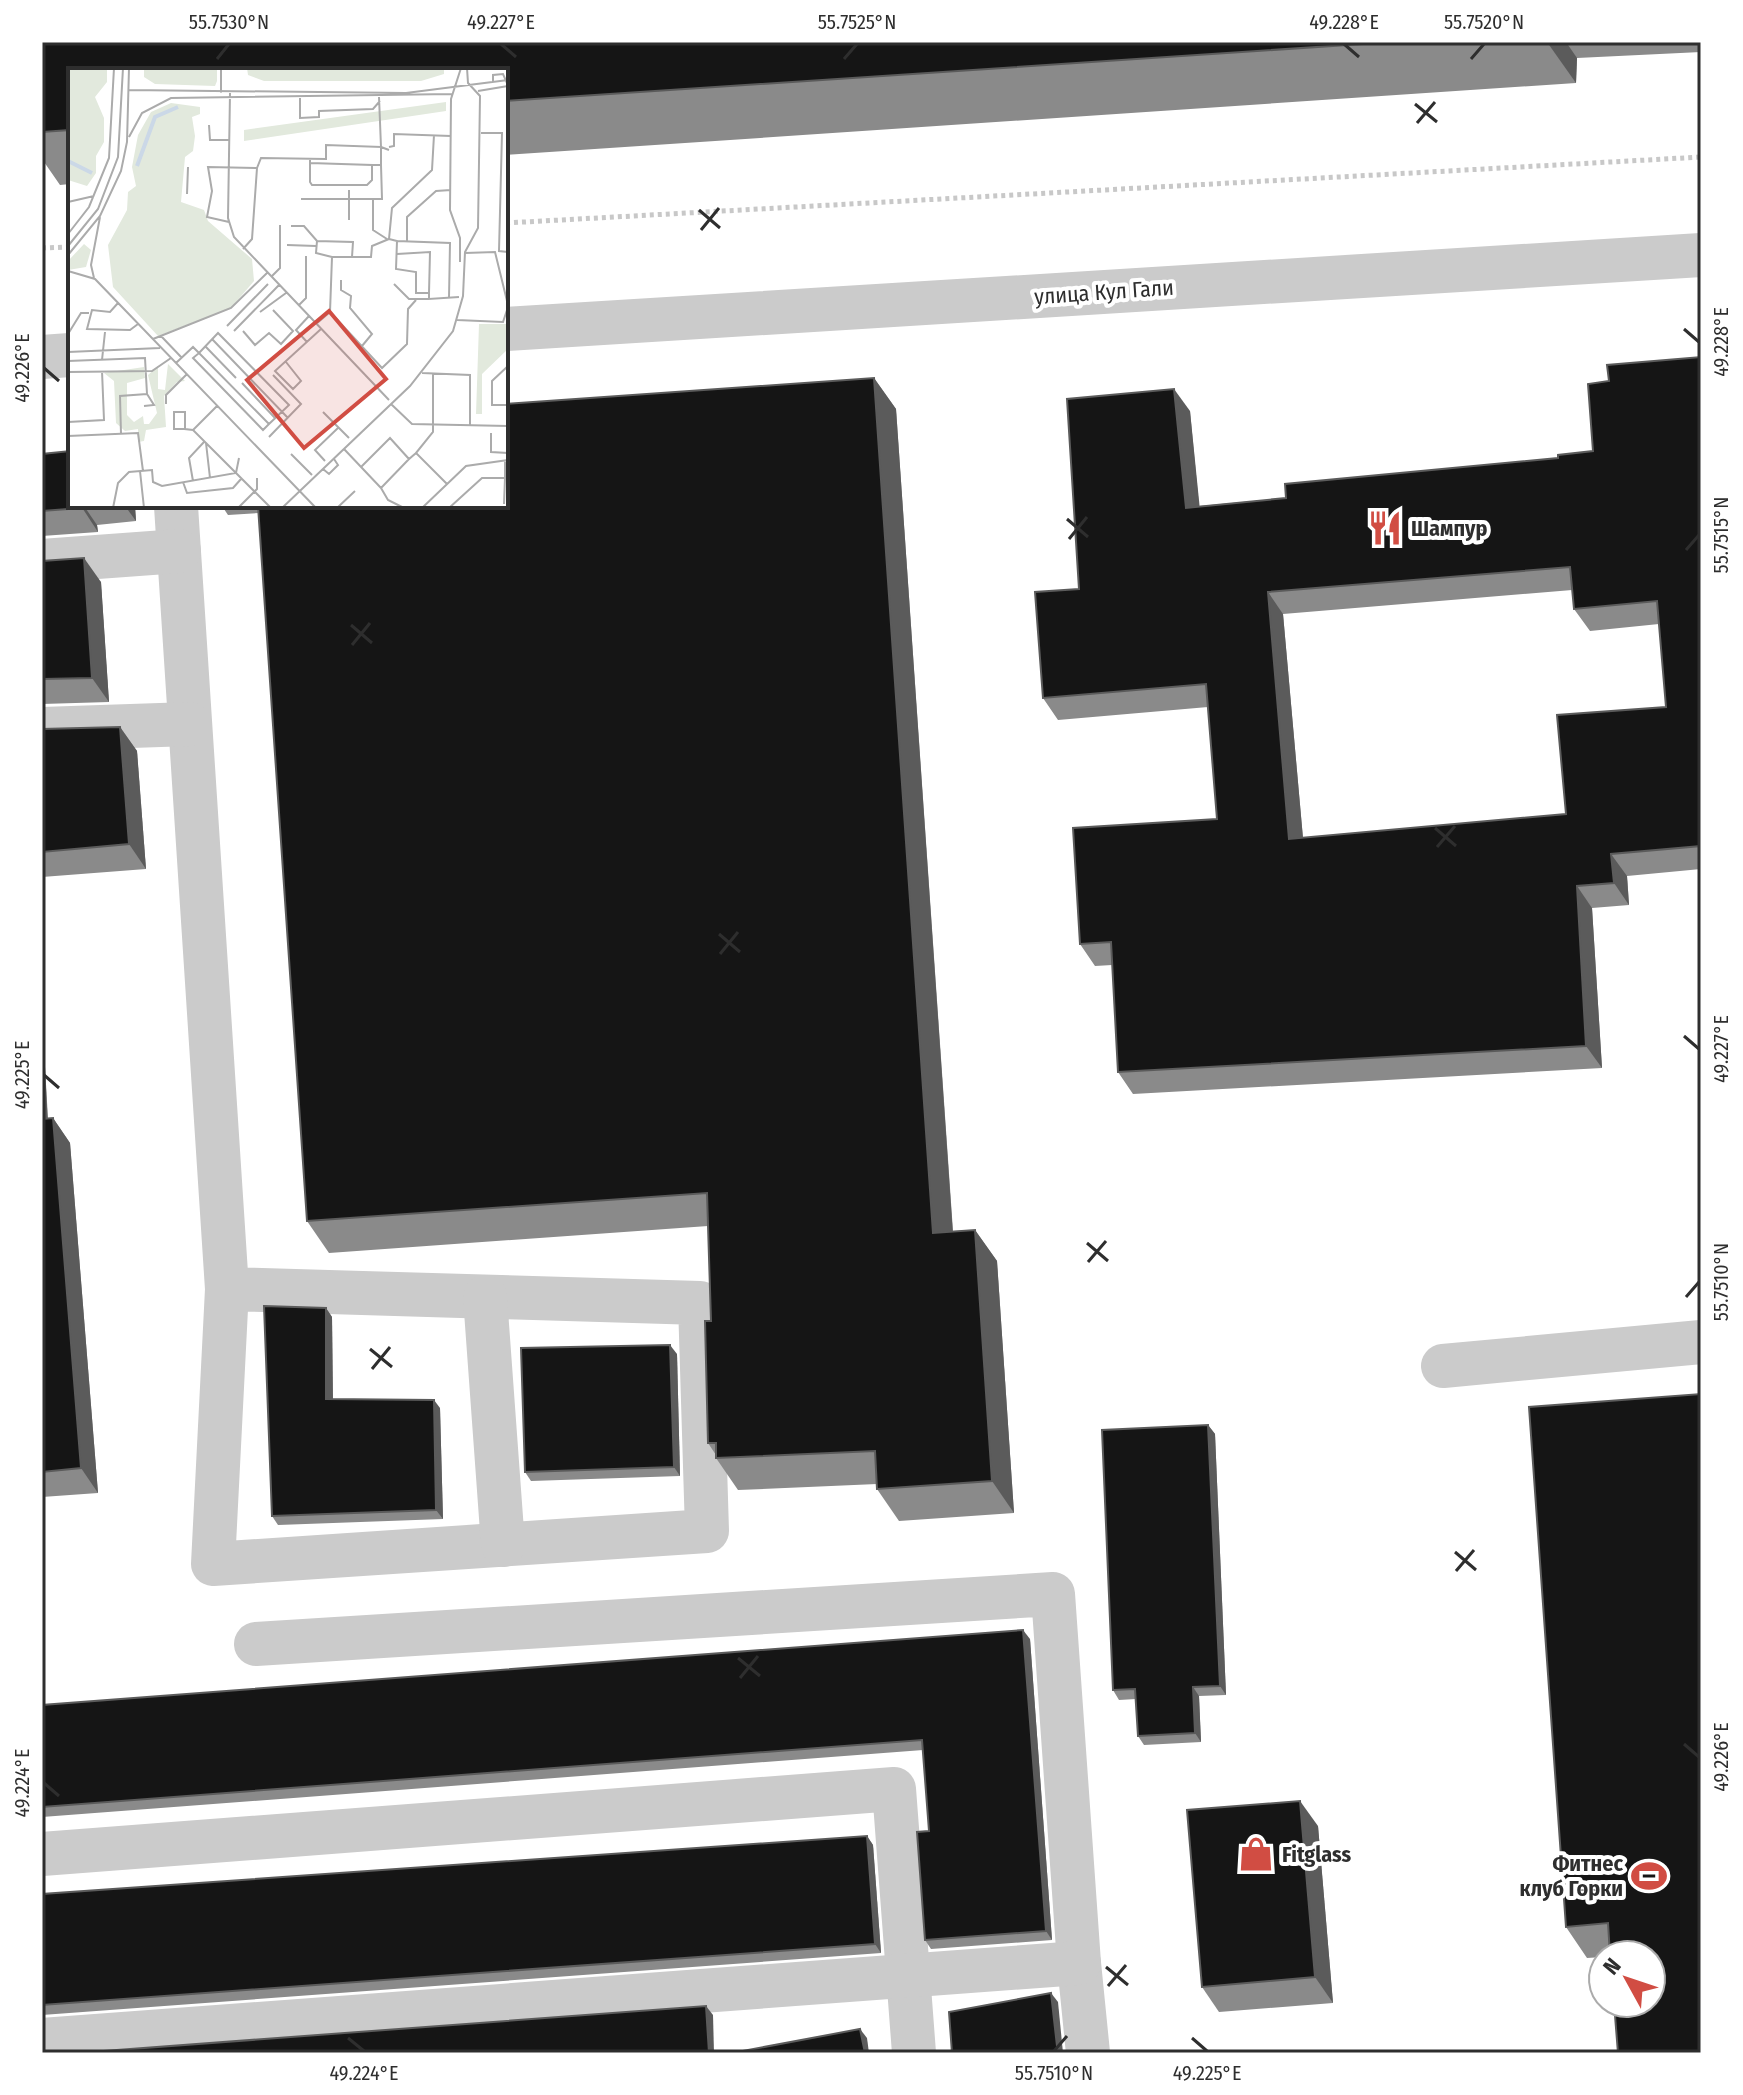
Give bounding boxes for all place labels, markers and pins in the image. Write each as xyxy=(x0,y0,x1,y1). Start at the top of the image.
restaurant icon: Шампур xyxy=(1366,509,1404,547)
place label: Шампур xyxy=(1411,515,1488,542)
shop icon: Fitglass xyxy=(1237,1835,1275,1873)
place label: Fitglass xyxy=(1282,1841,1351,1868)
place label: Фитнес клуб Горки xyxy=(1520,1850,1623,1902)
sports icon: Фитнес клуб Горки xyxy=(1630,1857,1668,1895)

